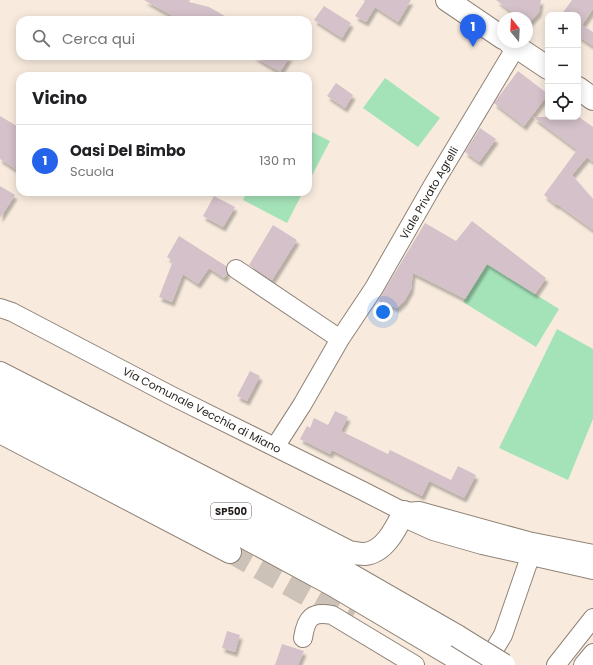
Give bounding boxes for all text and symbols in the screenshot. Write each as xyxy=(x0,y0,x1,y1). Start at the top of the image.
north arrow xyxy=(497,12,533,48)
map controls xyxy=(545,12,581,120)
button: + xyxy=(545,12,581,48)
pin: 1 xyxy=(460,14,486,47)
search box xyxy=(16,16,312,60)
icon: search xyxy=(30,27,52,49)
text: Cerca qui xyxy=(62,28,135,49)
button: − xyxy=(545,48,581,84)
button: locate xyxy=(545,84,581,120)
text: Vicino xyxy=(32,86,87,110)
text: Oasi Del Bimbo xyxy=(70,140,186,161)
street label: Viale Privato Agrelli xyxy=(396,143,462,242)
text: 1 xyxy=(43,151,47,170)
text: 130 m xyxy=(259,151,296,170)
text: Scuola xyxy=(70,162,114,181)
your location xyxy=(373,302,393,322)
street label: Via Comunale Vecchia di Miano xyxy=(120,363,284,457)
road number: SP500 xyxy=(211,503,251,519)

